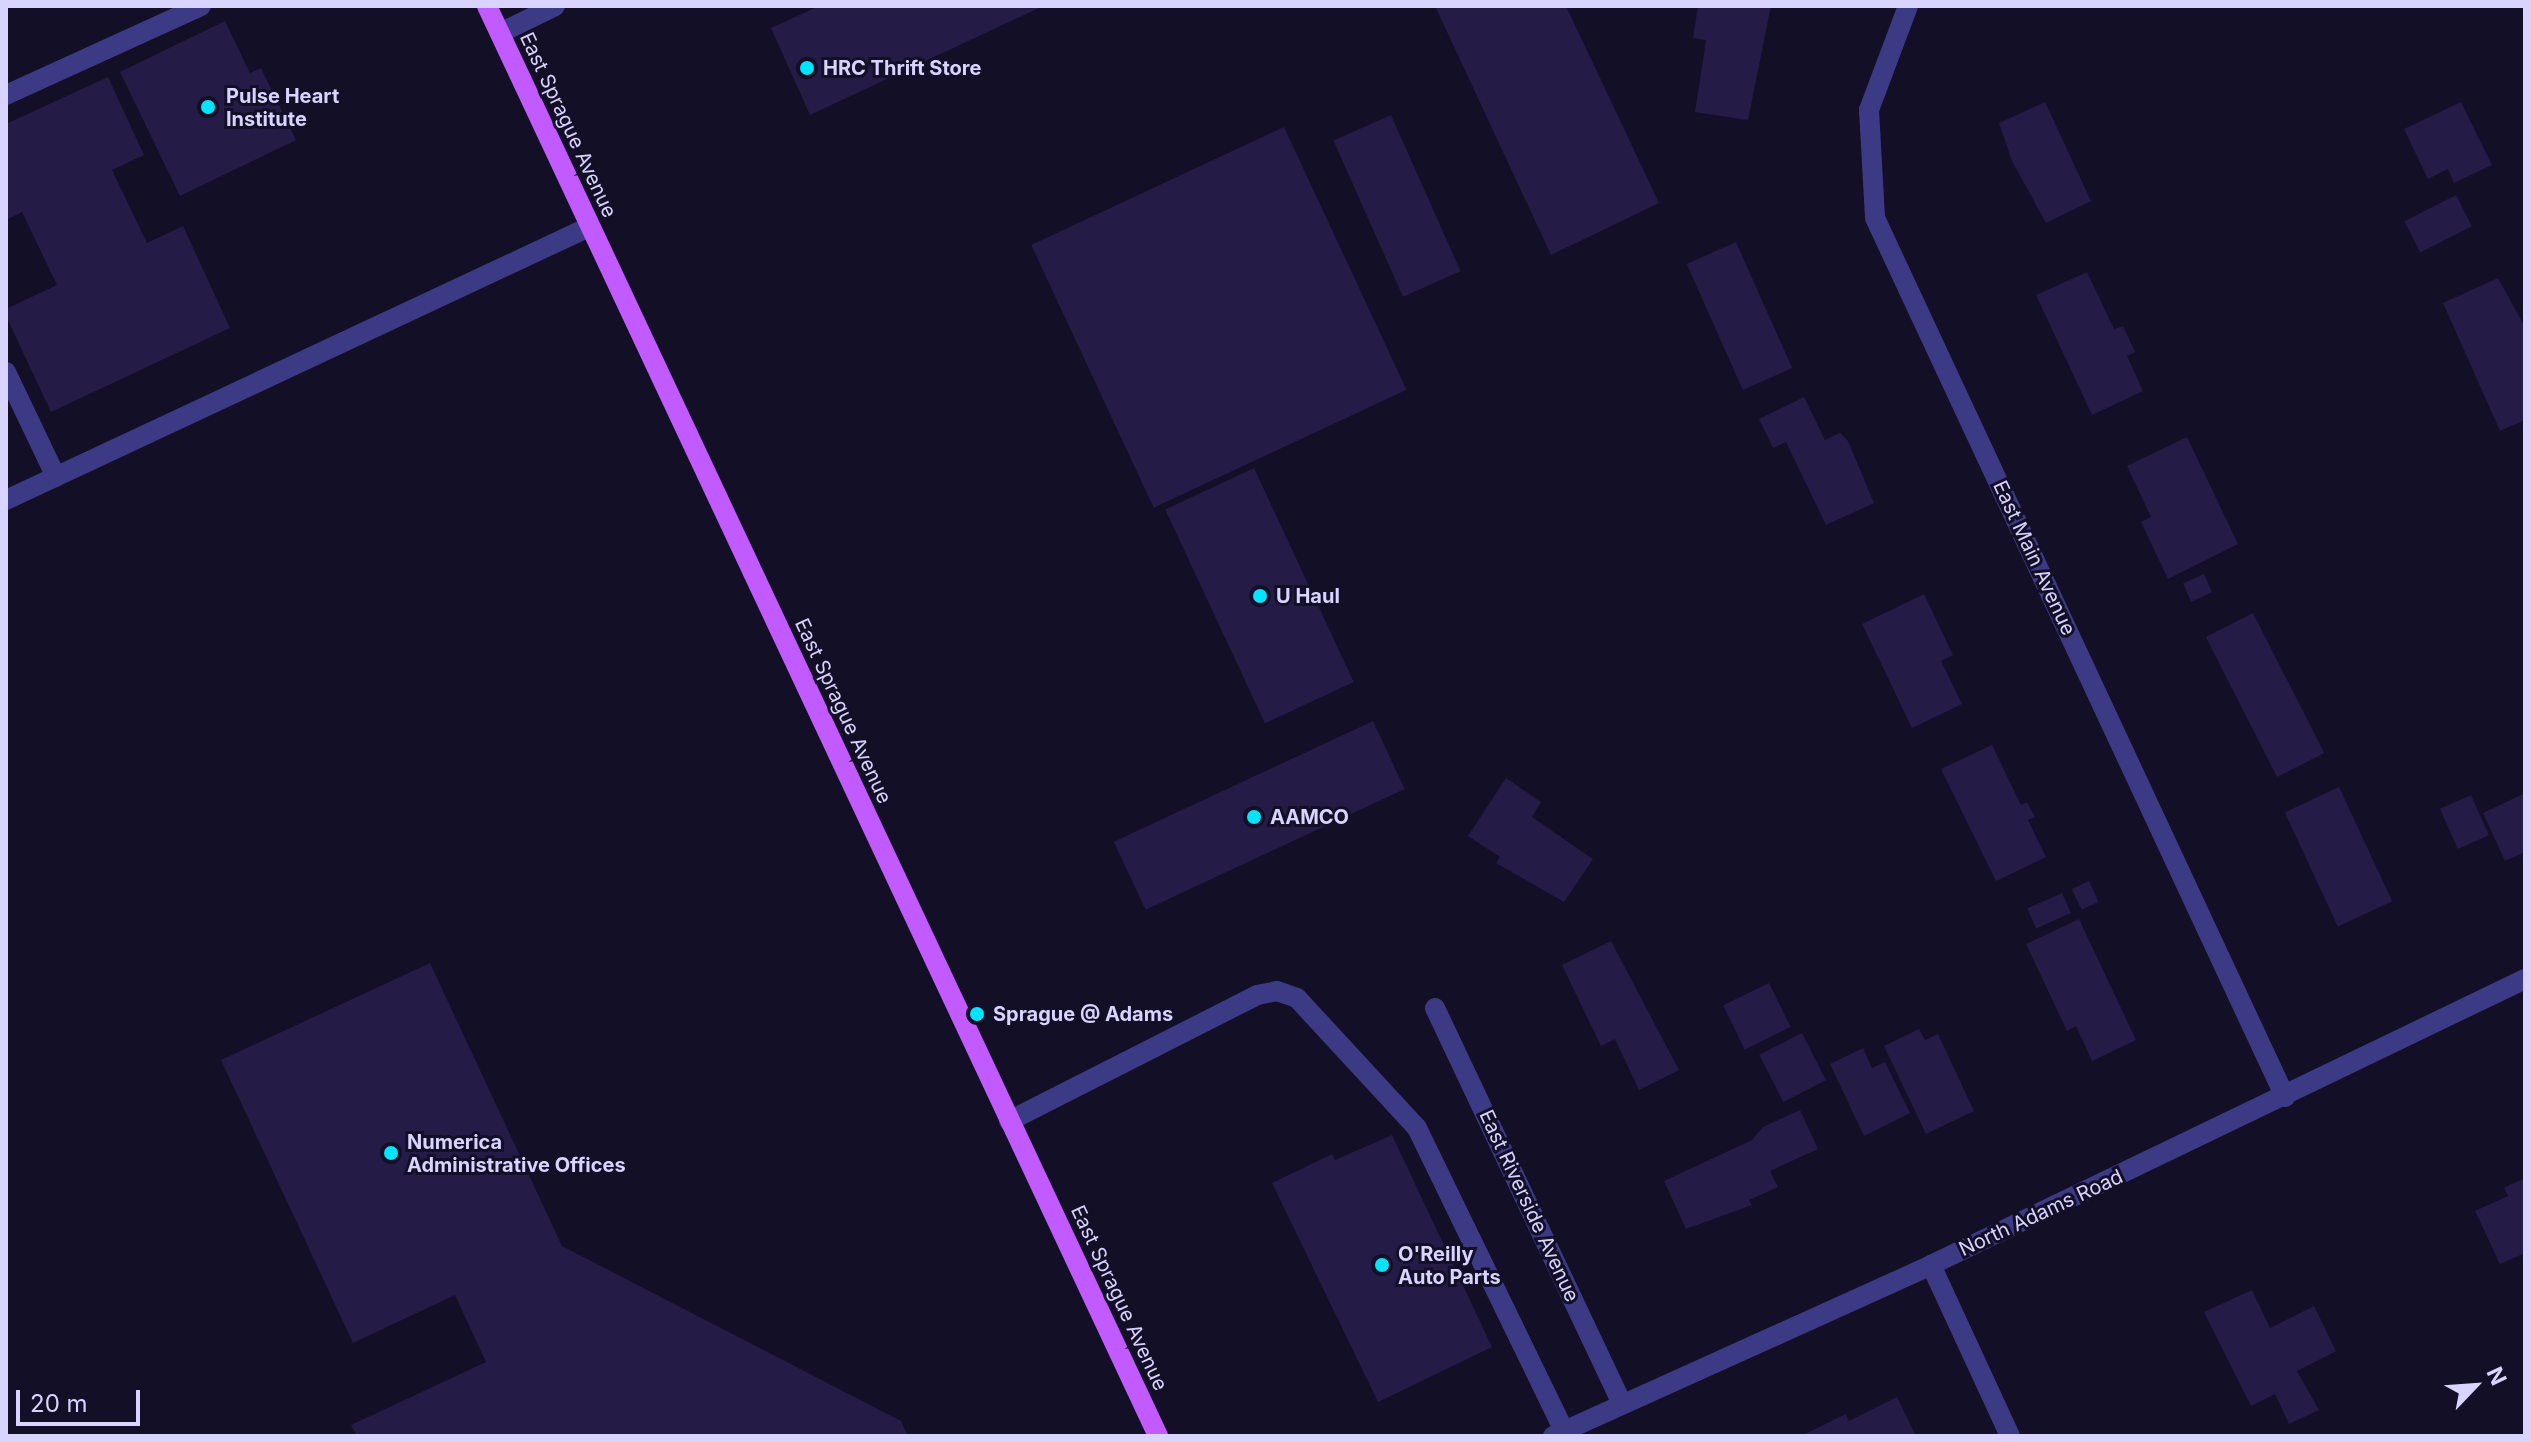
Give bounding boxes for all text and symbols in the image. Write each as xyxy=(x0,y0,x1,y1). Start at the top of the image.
street label: East Sprague Avenue xyxy=(515,29,621,221)
place label: HRC Thrift Store xyxy=(823,56,981,80)
marker: HRC Thrift Store xyxy=(798,59,816,77)
place label: Pulse Heart Institute xyxy=(226,84,339,131)
marker: Pulse Heart Institute xyxy=(197,96,219,118)
street label: East Main Avenue xyxy=(1988,477,2080,639)
place label: U Haul xyxy=(1276,584,1340,608)
marker: U Haul xyxy=(1251,587,1269,605)
street label: East Sprague Avenue xyxy=(790,615,896,807)
place label: AAMCO xyxy=(1270,805,1349,829)
marker: AAMCO xyxy=(1245,808,1263,826)
place label: Sprague @ Adams xyxy=(993,1002,1173,1026)
marker: Sprague @ Adams xyxy=(968,1005,986,1023)
street label: East Riverside Avenue xyxy=(1474,1106,1584,1306)
place label: Numerica Administrative Offices xyxy=(407,1130,626,1177)
marker: Numerica Administrative Offices xyxy=(382,1144,400,1162)
street label: North Adams Road xyxy=(1955,1164,2127,1262)
street label: East Sprague Avenue xyxy=(1066,1202,1172,1394)
place label: O'Reilly Auto Parts xyxy=(1398,1242,1501,1289)
marker: O'Reilly Auto Parts xyxy=(1373,1256,1391,1274)
north arrow xyxy=(2435,1346,2515,1426)
text: N xyxy=(2481,1363,2512,1389)
scale bar xyxy=(20,1374,144,1424)
text: 20 m xyxy=(30,1389,88,1418)

